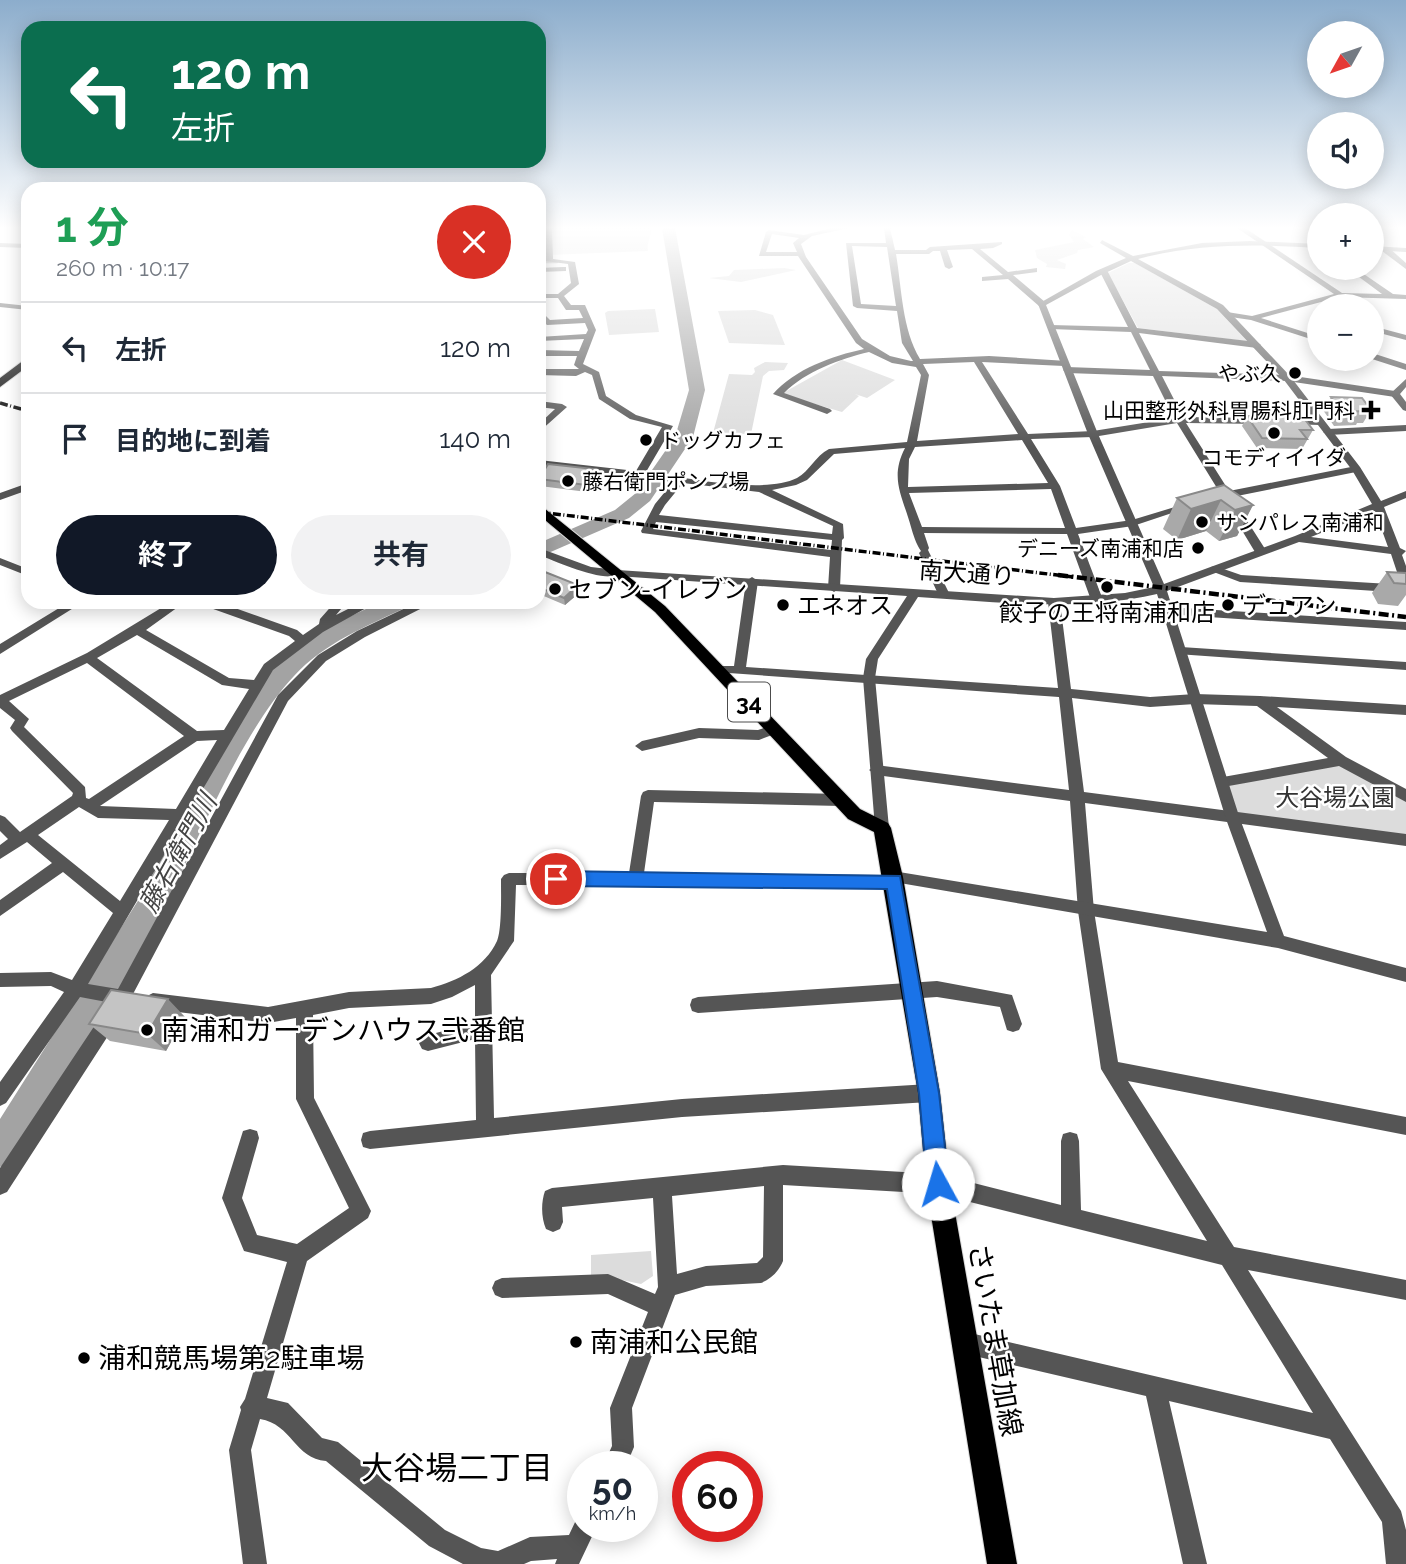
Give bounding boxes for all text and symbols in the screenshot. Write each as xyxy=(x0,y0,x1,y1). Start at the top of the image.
north arrow xyxy=(1307,21,1384,98)
map controls xyxy=(1307,21,1384,371)
text: 120 m xyxy=(171,43,310,100)
icon: left xyxy=(56,49,147,140)
text: 左折 xyxy=(171,109,235,146)
button: sound xyxy=(1307,112,1384,189)
text: 1 分 xyxy=(56,203,129,252)
button: + xyxy=(1307,203,1384,280)
button: close xyxy=(437,205,511,279)
text: 260 m · 10:17 xyxy=(56,254,189,281)
button: − xyxy=(1307,294,1384,371)
icon: left xyxy=(56,329,94,367)
text: 120 m xyxy=(440,333,511,363)
text: 左折 xyxy=(115,335,167,365)
place label: やぶ久 xyxy=(1218,361,1281,386)
marker: やぶ久 xyxy=(1287,365,1303,381)
place label: 山田整形外科胃腸科肛門科 xyxy=(1103,398,1355,423)
marker: 山田整形外科胃腸科肛門科 xyxy=(1361,400,1381,420)
icon: arrive xyxy=(56,420,94,458)
text: 140 m xyxy=(439,424,511,454)
marker: コモディイイダ xyxy=(1266,425,1282,441)
text: 目的地に到着 xyxy=(115,426,271,456)
place label: ドッグカフェ xyxy=(660,428,786,453)
marker: ドッグカフェ xyxy=(638,432,654,448)
place label: コモディイイダ xyxy=(1202,445,1346,470)
place label: 藤右衛門ポンプ場 xyxy=(582,469,749,494)
marker: 藤右衛門ポンプ場 xyxy=(560,473,576,489)
place label: サンパレス南浦和 xyxy=(1216,510,1384,535)
marker: サンパレス南浦和 xyxy=(1194,514,1210,530)
button: 終了 xyxy=(56,515,277,595)
button: 共有 xyxy=(291,515,511,595)
place label: デニーズ南浦和店 xyxy=(1017,536,1184,561)
marker: デニーズ南浦和店 xyxy=(1190,540,1206,556)
street label: 南大通り xyxy=(918,555,1016,591)
place label: セブン-イレブン xyxy=(569,575,747,604)
marker: 餃子の王将南浦和店 xyxy=(1099,579,1115,595)
marker: セブン-イレブン xyxy=(547,581,563,597)
place label: エネオス xyxy=(797,591,893,620)
place label: デュアン xyxy=(1242,591,1337,620)
marker: エネオス xyxy=(775,597,791,613)
marker: デュアン xyxy=(1220,597,1236,613)
place label: 餃子の王将南浦和店 xyxy=(999,598,1215,627)
road number: 34 xyxy=(728,682,770,722)
park label: 大谷場公園 xyxy=(1275,783,1395,812)
water label: 藤右衛門川 xyxy=(133,786,224,917)
pin xyxy=(526,849,586,909)
icon: arrive xyxy=(537,860,575,898)
place label: 南浦和ガーデンハウス弐番館 xyxy=(161,1014,525,1047)
marker: 南浦和ガーデンハウス弐番館 xyxy=(139,1022,155,1038)
position arrow xyxy=(901,1147,975,1221)
street label: さいたま草加線 xyxy=(962,1241,1028,1439)
place label: 南浦和公民館 xyxy=(590,1326,758,1359)
marker: 南浦和公民館 xyxy=(568,1334,584,1350)
place label: 浦和競馬場第2駐車場 xyxy=(98,1342,365,1375)
marker: 浦和競馬場第2駐車場 xyxy=(76,1350,92,1366)
district label: 大谷場二丁目 xyxy=(361,1449,553,1486)
speed limit sign: 60 xyxy=(672,1451,763,1542)
text: 50 xyxy=(592,1467,633,1508)
text: km/h xyxy=(589,1503,636,1524)

